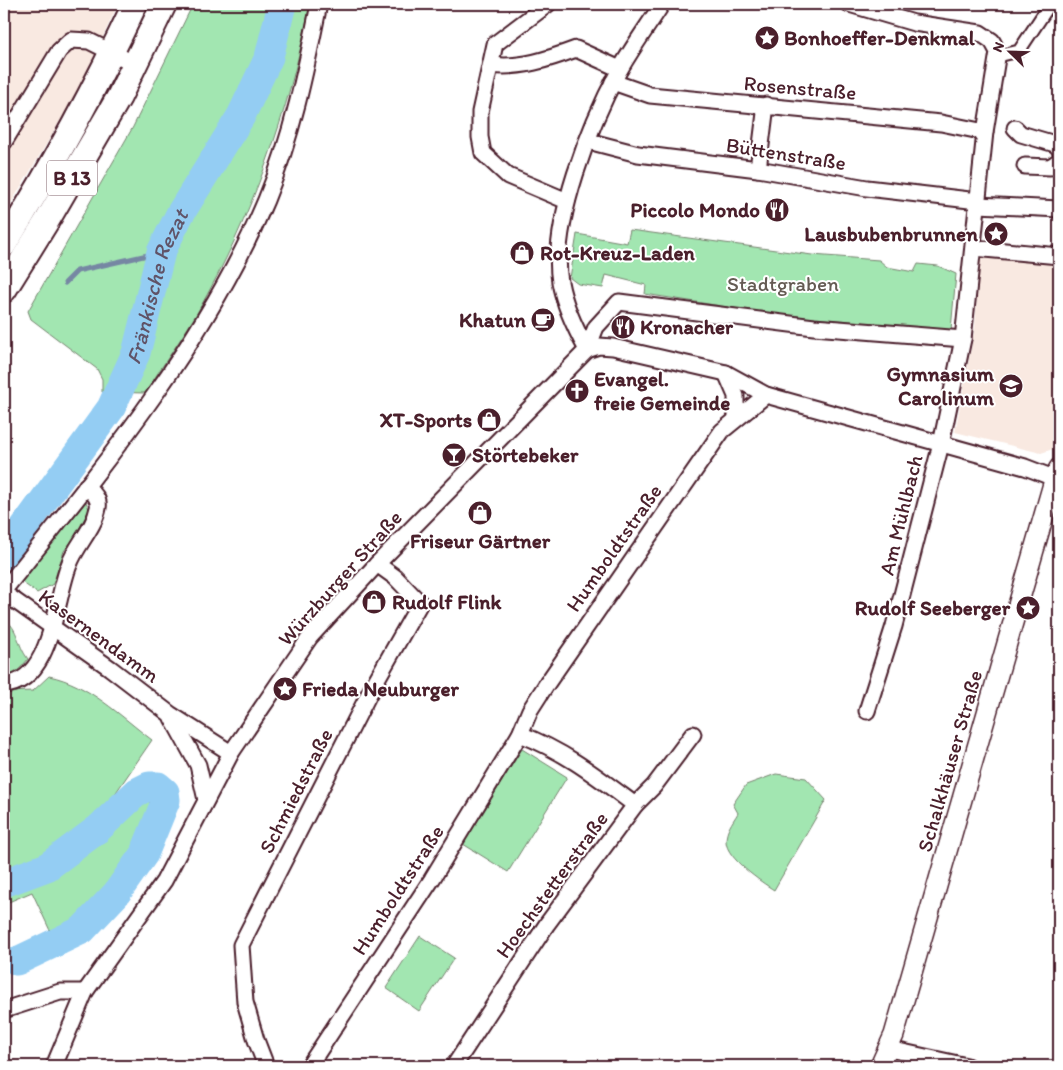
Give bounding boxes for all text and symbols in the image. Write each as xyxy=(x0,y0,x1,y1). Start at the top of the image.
place icon: Bonhoeffer-Denkmal xyxy=(754,25,780,51)
place label: Bonhoeffer-Denkmal xyxy=(784,25,976,50)
north arrow xyxy=(986,28,1036,78)
text: N xyxy=(989,39,1008,55)
street label: Rosenstraße xyxy=(743,70,857,105)
street label: Büttenstraße xyxy=(724,132,848,175)
road number: B 13 xyxy=(47,160,97,196)
place label: Piccolo Mondo xyxy=(630,197,760,222)
restaurant icon: Piccolo Mondo xyxy=(764,197,790,223)
water label: Fränkische Rezat xyxy=(120,203,195,368)
place label: Lausbubenbrunnen xyxy=(804,221,978,246)
place icon: Lausbubenbrunnen xyxy=(983,221,1009,247)
shop icon: Rot-Kreuz-Laden xyxy=(509,240,535,266)
place label: Rot-Kreuz-Laden xyxy=(540,240,696,265)
park label: Stadtgraben xyxy=(727,271,839,296)
place label: Khatun xyxy=(459,307,526,332)
cafe icon: Khatun xyxy=(530,307,556,333)
restaurant icon: Kronacher xyxy=(610,314,636,340)
place label: Kronacher xyxy=(640,314,734,339)
place label: Gymnasium Carolinum xyxy=(887,361,995,410)
place label: Evangel. freie Gemeinde xyxy=(594,366,730,415)
school or university icon: Gymnasium Carolinum xyxy=(998,373,1024,399)
church icon: Evangel. freie Gemeinde xyxy=(564,378,590,404)
place label: XT-Sports xyxy=(380,407,472,433)
shop icon: XT-Sports xyxy=(476,407,502,433)
bar icon: Störtebeker xyxy=(441,442,467,468)
place label: Störtebeker xyxy=(472,442,579,467)
street label: Am Mühlbach xyxy=(873,452,928,578)
street label: Humboldtstraße xyxy=(560,479,667,616)
shop icon: Friseur Gärtner xyxy=(467,500,493,526)
street label: Würzburger Straße xyxy=(272,505,407,651)
place label: Friseur Gärtner xyxy=(410,528,551,553)
street label: Kasernendamm xyxy=(34,583,165,688)
shop icon: Rudolf Flink xyxy=(361,589,387,615)
place label: Rudolf Flink xyxy=(392,589,502,614)
place label: Rudolf Seeberger xyxy=(855,595,1011,621)
place icon: Rudolf Seeberger xyxy=(1015,595,1041,621)
street label: Schalkhäuser Straße xyxy=(912,667,987,855)
place icon: Frieda Neuburger xyxy=(272,676,298,702)
place label: Frieda Neuburger xyxy=(302,676,459,702)
street label: Schmiedstraße xyxy=(253,724,338,857)
street label: Hoechstetterstraße xyxy=(490,807,613,963)
street label: Humboldtstraße xyxy=(346,820,449,959)

